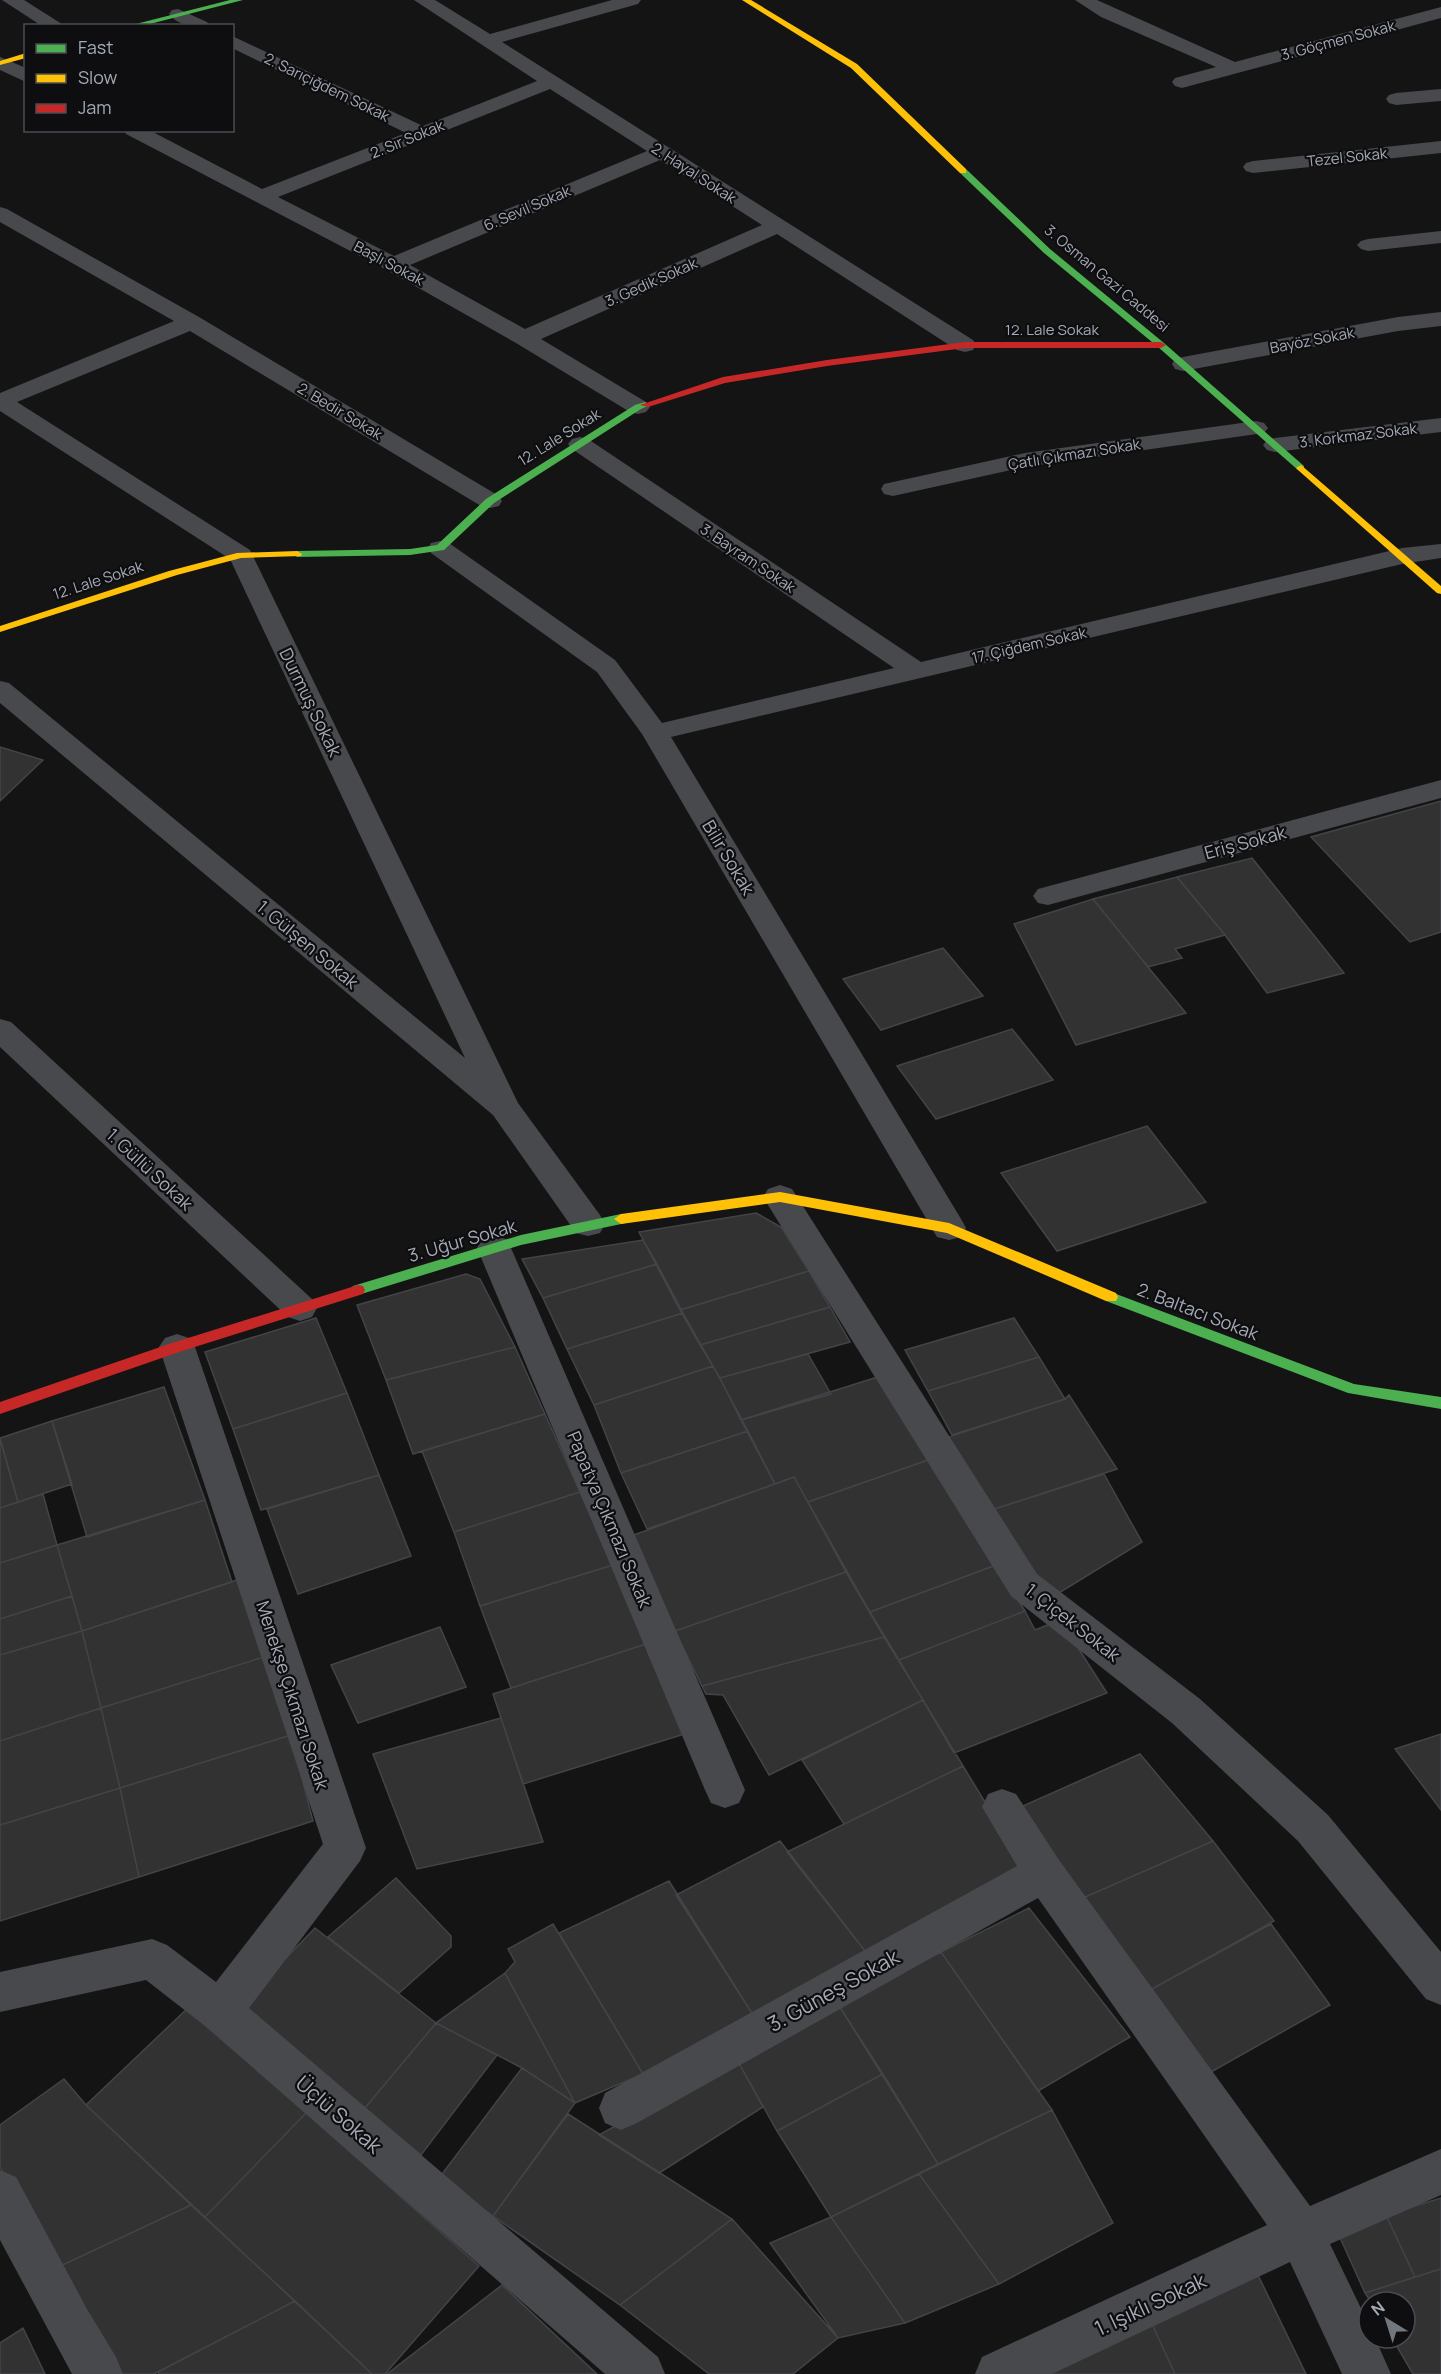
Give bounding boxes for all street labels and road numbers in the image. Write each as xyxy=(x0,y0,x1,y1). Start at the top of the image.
street label: 3. Göçmen Sokak xyxy=(1279,15,1398,65)
street label: 2. Sarıçiğdem Sokak xyxy=(261,48,394,127)
street label: 2. Sır Sokak xyxy=(367,114,448,163)
street label: 2. Hayal Sokak xyxy=(647,138,741,209)
street label: Tezel Sokak xyxy=(1306,142,1389,172)
street label: 6. Sevil Sokak xyxy=(480,180,574,236)
street label: 3. Osman Gazi Caddesi xyxy=(1040,219,1174,337)
street label: Başlı Sokak xyxy=(350,236,428,291)
street label: 3. Gedik Sokak xyxy=(602,252,701,312)
street label: 12. Lale Sokak xyxy=(1005,319,1099,340)
street label: Bayöz Sokak xyxy=(1268,321,1357,358)
street label: 2. Bedir Sokak xyxy=(294,377,387,445)
street label: 12. Lale Sokak xyxy=(514,403,605,471)
street label: 3. Korkmaz Sokak xyxy=(1298,417,1419,453)
street label: Çatlı Çıkmazı Sokak xyxy=(1006,433,1142,475)
street label: 3. Bayram Sokak xyxy=(696,518,800,598)
street label: 12. Lale Sokak xyxy=(50,555,146,604)
street label: 17. Çiğdem Sokak xyxy=(970,622,1089,668)
street label: Durmuş Sokak xyxy=(274,644,348,761)
street label: Bilir Sokak xyxy=(697,815,761,900)
street label: Eriş Sokak xyxy=(1202,819,1290,864)
street label: 1. Gülşen Sokak xyxy=(252,894,365,994)
street label: 1. Güllü Sokak xyxy=(102,1123,199,1216)
street label: 3. Uğur Sokak xyxy=(405,1213,520,1267)
street label: 2. Baltacı Sokak xyxy=(1134,1277,1263,1346)
street label: Papatya Çıkmazı Sokak xyxy=(562,1427,658,1612)
street label: 1. Çiçek Sokak xyxy=(1021,1577,1126,1667)
street label: Menekşe Çıkmazı Sokak xyxy=(251,1598,335,1793)
street label: 3. Güneş Sokak xyxy=(762,1942,904,2038)
street label: Üçlü Sokak xyxy=(290,2069,388,2160)
street label: 1. Işıklı Sokak xyxy=(1090,2266,1211,2342)

